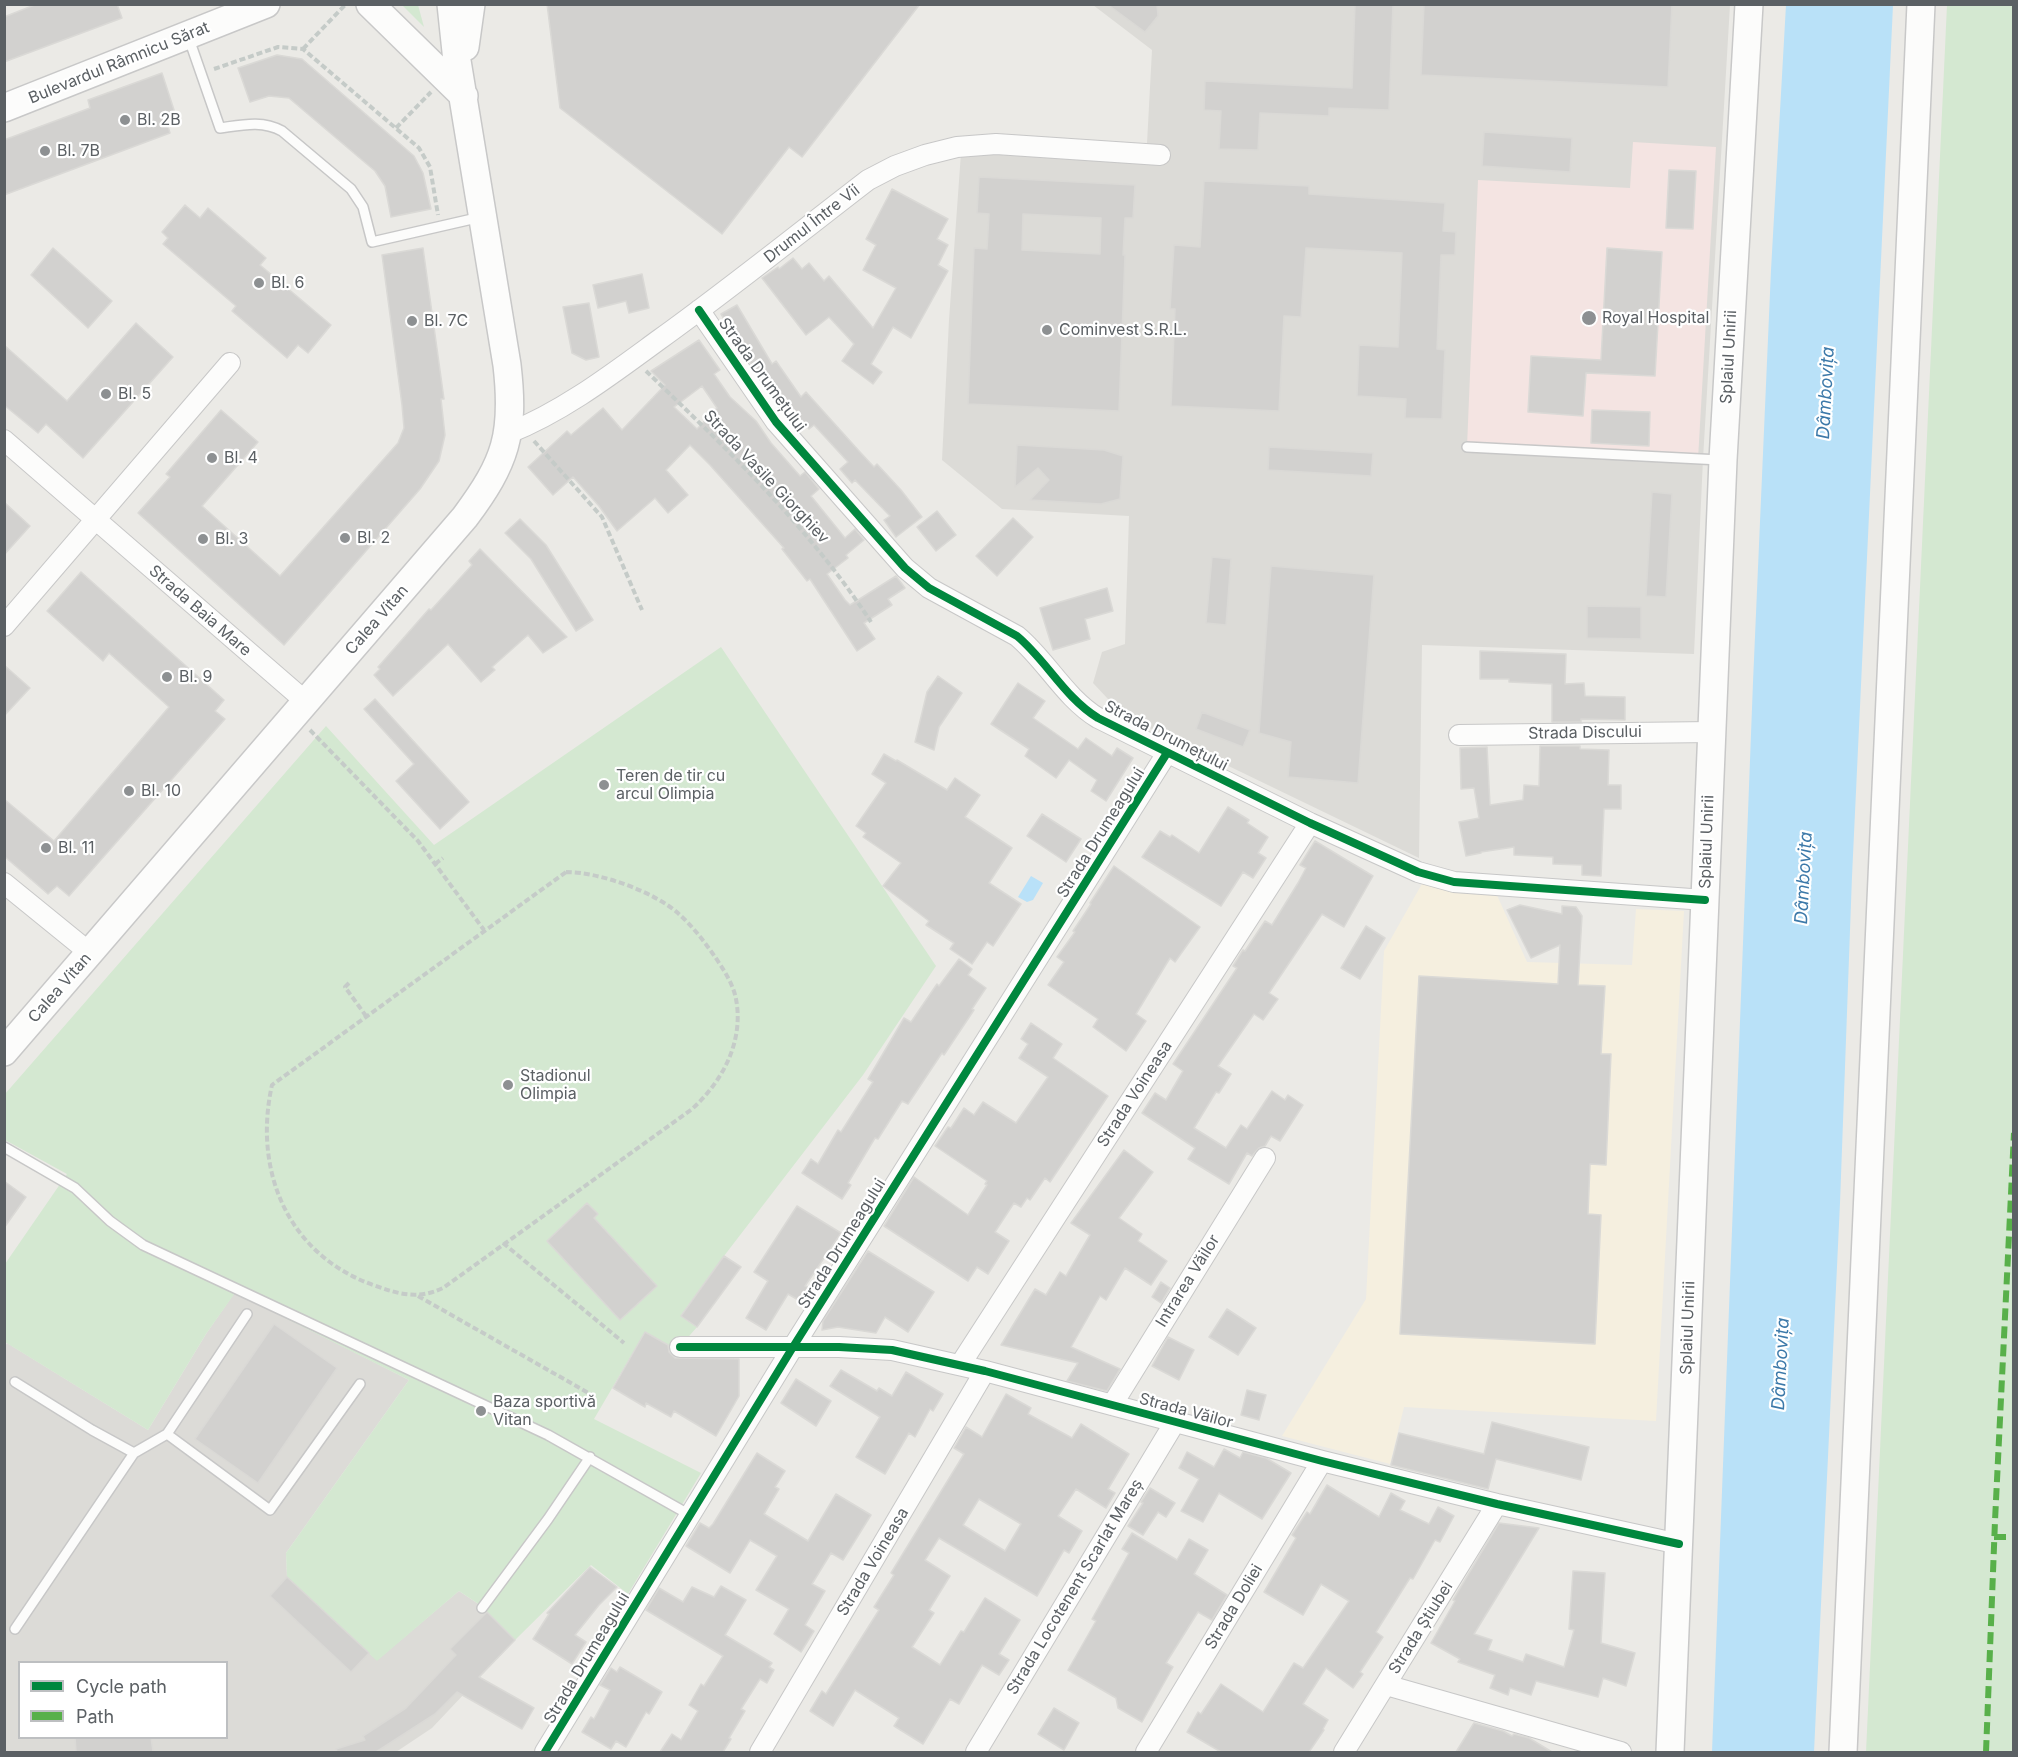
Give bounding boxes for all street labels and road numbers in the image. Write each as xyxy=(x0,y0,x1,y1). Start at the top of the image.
street label: Bulevardul Râmnicu Sărat xyxy=(26,18,212,108)
street label: Drumul Între Vii xyxy=(760,181,864,267)
street label: Splaiul Unirii xyxy=(1717,310,1741,404)
street label: Strada Drumețului xyxy=(714,314,810,436)
street label: Strada Vasile Giorghiev xyxy=(699,406,833,548)
street label: Strada Baia Mare xyxy=(145,561,255,661)
street label: Calea Vitan xyxy=(341,581,413,659)
street label: Strada Drumețului xyxy=(1101,697,1231,775)
street label: Strada Discului xyxy=(1528,722,1642,744)
street label: Strada Drumeagului xyxy=(1053,764,1149,902)
street label: Splaiul Unirii xyxy=(1696,795,1718,889)
street label: Calea Vitan xyxy=(24,949,96,1027)
street label: Strada Voineasa xyxy=(1093,1037,1177,1151)
street label: Strada Drumeagului xyxy=(794,1175,890,1313)
street label: Intrarea Văilor xyxy=(1152,1231,1224,1331)
street label: Splaiul Unirii xyxy=(1677,1281,1699,1375)
street label: Strada Văilor xyxy=(1137,1389,1235,1433)
street label: Strada Locotenent Scarlat Mareș xyxy=(1003,1476,1147,1698)
street label: Strada Voineasa xyxy=(833,1504,913,1620)
street label: Strada Doliei xyxy=(1201,1561,1267,1653)
street label: Strada Știubei xyxy=(1385,1578,1457,1678)
street label: Strada Drumeagului xyxy=(540,1589,634,1727)

